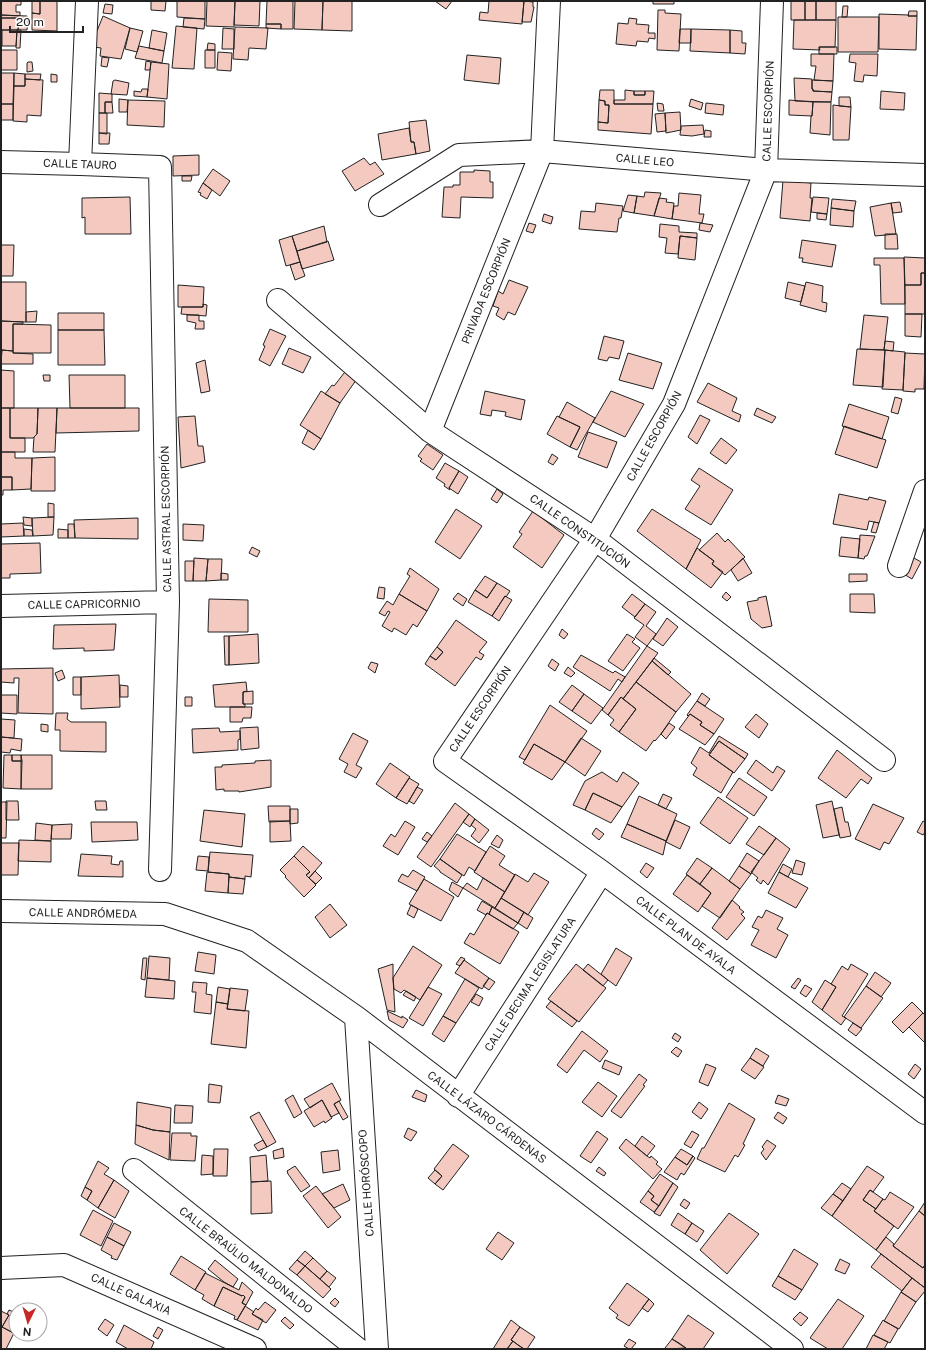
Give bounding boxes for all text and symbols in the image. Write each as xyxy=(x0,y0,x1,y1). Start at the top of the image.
scale bar xyxy=(10,8,83,34)
text: 20 m xyxy=(16,15,44,29)
street label: CALLE ESCORPIÓN xyxy=(759,60,776,162)
street label: CALLE LEO xyxy=(615,151,675,169)
street label: CALLE TAURO xyxy=(43,157,117,171)
street label: PRIVADA ESCORPIÓN xyxy=(458,236,513,346)
street label: CALLE ESCORPIÓN xyxy=(623,388,684,483)
street label: CALLE ASTRAL ESCORPIÓN xyxy=(158,446,173,593)
street label: CALLE CONSTITUCIÓN xyxy=(528,491,633,570)
street label: CALLE CAPRICORNIO xyxy=(27,597,141,611)
street label: CALLE ESCORPIÓN xyxy=(446,663,513,754)
street label: CALLE PLAN DE AYALA xyxy=(634,894,738,977)
street label: CALLE ANDRÓMEDA xyxy=(29,905,137,920)
street label: CALLE DECIMA LEGISLATURA xyxy=(482,915,578,1053)
street label: CALLE LÁZARO CÁRDENAS xyxy=(425,1068,549,1166)
street label: CALLE HORÓSCOPO xyxy=(355,1129,376,1237)
street label: CALLE BRAÚLIO MALDONALDO xyxy=(177,1204,316,1316)
street label: CALLE GALAXIA xyxy=(89,1271,173,1317)
north arrow xyxy=(8,1302,48,1342)
text: N xyxy=(22,1326,32,1338)

